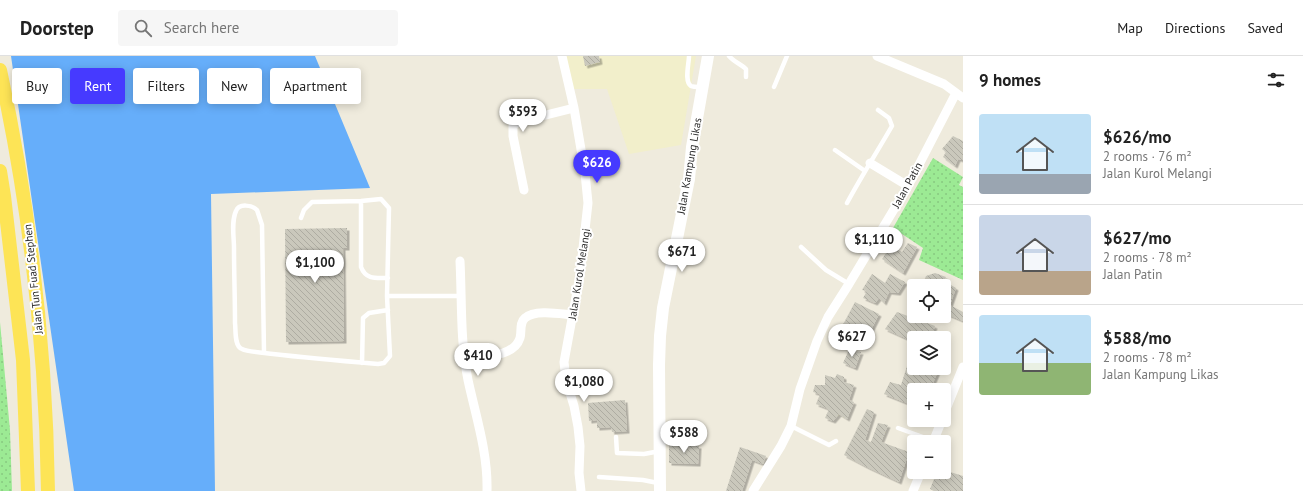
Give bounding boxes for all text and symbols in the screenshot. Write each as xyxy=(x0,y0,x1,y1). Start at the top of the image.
search box xyxy=(118,10,398,46)
text: Doorstep xyxy=(20,16,94,40)
icon: search xyxy=(132,17,154,39)
text: Search here xyxy=(164,18,240,37)
text: Map xyxy=(1117,19,1143,37)
text: Directions xyxy=(1165,19,1225,37)
text: Saved xyxy=(1247,19,1283,37)
chip: Buy xyxy=(12,68,62,104)
chip: Rent xyxy=(70,68,125,104)
chip: Filters xyxy=(133,68,199,104)
chip: New xyxy=(207,68,262,104)
chip: Apartment xyxy=(270,68,361,104)
text: 9 homes xyxy=(979,69,1041,91)
icon: filters xyxy=(1265,69,1287,91)
pin: $593 xyxy=(499,99,547,133)
text: $593 xyxy=(508,103,538,120)
street label: Jalan Kampung Likas xyxy=(673,116,704,216)
text: $626/mo xyxy=(1103,126,1171,148)
icon: home xyxy=(1011,130,1059,178)
text: 2 rooms · 76 m² xyxy=(1103,148,1192,165)
pin: $626 xyxy=(573,150,621,184)
text: $626 xyxy=(582,154,612,171)
street label: Jalan Patin xyxy=(888,160,925,211)
text: Jalan Kurol Melangi xyxy=(1103,165,1212,182)
street label: Jalan Tun Fuad Stephen xyxy=(20,223,46,336)
street label: Jalan Kurol Melangi xyxy=(565,227,593,322)
pin: $1,110 xyxy=(841,227,907,261)
text: $627/mo xyxy=(1103,227,1171,249)
text: $1,110 xyxy=(854,231,894,248)
icon: home xyxy=(1011,231,1059,279)
pin: $671 xyxy=(658,239,706,273)
text: $671 xyxy=(667,243,697,260)
text: 2 rooms · 78 m² xyxy=(1103,249,1192,266)
pin: $1,100 xyxy=(282,250,348,284)
text: $1,100 xyxy=(295,254,335,271)
text: Jalan Patin xyxy=(1103,266,1162,283)
map controls xyxy=(907,279,951,479)
button: locate xyxy=(907,279,951,323)
pin: $627 xyxy=(828,324,876,358)
text: $588/mo xyxy=(1103,327,1171,349)
text: $627 xyxy=(837,328,867,345)
button: layers xyxy=(907,331,951,375)
icon: home xyxy=(1011,331,1059,379)
pin: $410 xyxy=(454,343,502,377)
text: $410 xyxy=(463,347,493,364)
text: 2 rooms · 78 m² xyxy=(1103,349,1192,366)
text: Jalan Kampung Likas xyxy=(1103,366,1219,383)
pin: $1,080 xyxy=(551,369,617,403)
text: $1,080 xyxy=(564,373,604,390)
button: + xyxy=(907,383,951,427)
pin: $588 xyxy=(660,420,708,454)
text: $588 xyxy=(669,424,699,441)
button: − xyxy=(907,435,951,479)

